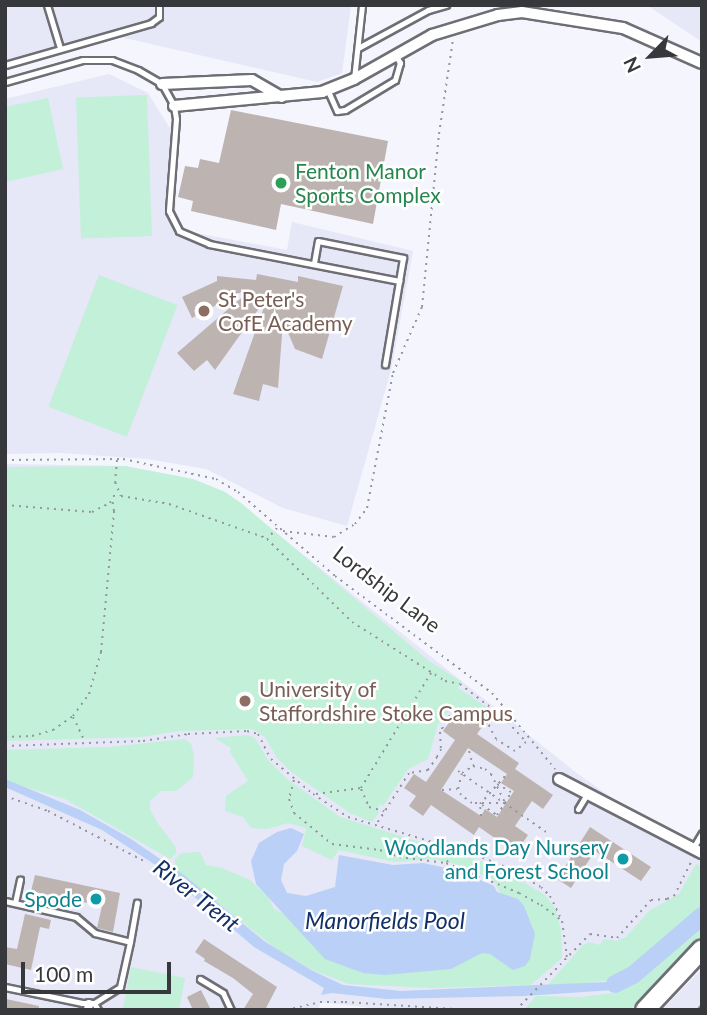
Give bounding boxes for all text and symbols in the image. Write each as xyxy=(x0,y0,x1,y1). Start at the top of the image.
north arrow xyxy=(616,21,686,91)
text: N xyxy=(618,54,645,77)
place label: Fenton Manor Sports Complex xyxy=(295,158,441,208)
marker: Fenton Manor Sports Complex xyxy=(273,175,289,191)
place label: St Peter's CofE Academy xyxy=(218,286,353,336)
marker: St Peter's CofE Academy xyxy=(196,303,212,319)
street label: Lordship Lane xyxy=(328,540,446,638)
place label: University of Staffordshire Stoke Campus xyxy=(259,676,513,726)
marker: University of Staffordshire Stoke Campus xyxy=(237,693,253,709)
place label: Woodlands Day Nursery and Forest School xyxy=(384,834,609,884)
marker: Woodlands Day Nursery and Forest School xyxy=(615,851,631,867)
water label: River Trent xyxy=(148,853,246,937)
place label: Spode xyxy=(24,886,82,912)
marker: Spode xyxy=(88,891,104,907)
water label: Manorfields Pool xyxy=(305,906,465,934)
scale bar xyxy=(24,948,175,992)
text: 100 m xyxy=(34,961,93,986)

